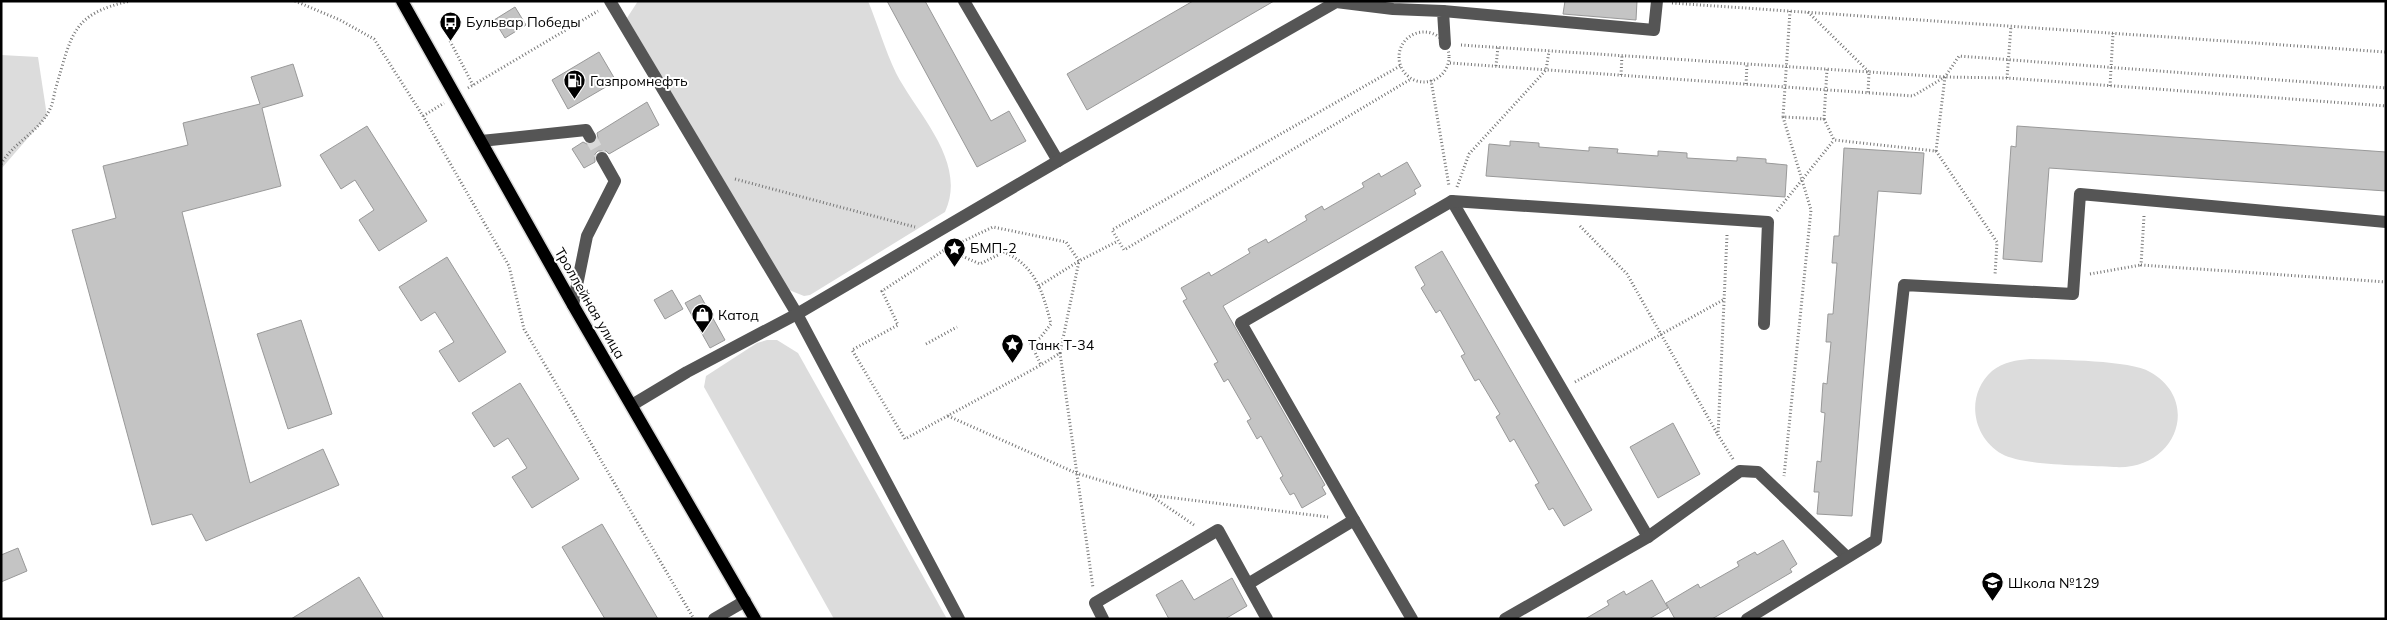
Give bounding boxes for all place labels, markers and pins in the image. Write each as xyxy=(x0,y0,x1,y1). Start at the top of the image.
bus stop icon: Бульвар Победы xyxy=(438,10,462,41)
place label: Бульвар Победы xyxy=(466,13,581,31)
fuel station icon: Газпромнефть xyxy=(562,69,586,100)
place label: Газпромнефть xyxy=(590,72,688,90)
place icon: БМП-2 xyxy=(942,236,966,267)
place label: БМП-2 xyxy=(970,239,1017,257)
shop icon: Катод xyxy=(690,303,714,334)
place label: Катод xyxy=(718,306,759,324)
place icon: Танк Т-34 xyxy=(1000,333,1024,364)
place label: Танк Т-34 xyxy=(1028,336,1095,354)
school or university icon: Школа №129 xyxy=(1980,571,2004,602)
place label: Школа №129 xyxy=(2008,574,2100,592)

